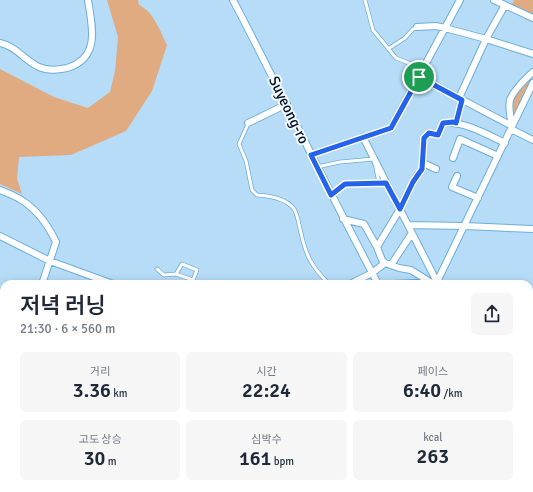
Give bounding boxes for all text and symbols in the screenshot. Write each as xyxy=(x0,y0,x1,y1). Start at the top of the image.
pin xyxy=(402,60,436,94)
icon: arrive xyxy=(408,66,430,88)
street label: Suyeong-ro xyxy=(265,73,313,147)
text: 저녁 러닝 xyxy=(20,292,106,319)
button: share xyxy=(471,293,513,335)
text: 21:30 · 6 × 560 m xyxy=(20,321,115,337)
text: 거리 xyxy=(90,365,110,378)
text: 시간 xyxy=(256,365,277,378)
text: 페이스 xyxy=(418,365,448,378)
text: 3.36 xyxy=(73,378,111,403)
text: 22:24 xyxy=(242,378,291,403)
text: 6:40 xyxy=(403,378,441,403)
text: km xyxy=(111,387,127,400)
text: /km xyxy=(441,387,463,400)
text: kcal xyxy=(423,431,442,444)
text: 고도 상승 xyxy=(79,433,122,446)
text: 심박수 xyxy=(251,433,282,446)
text: 263 xyxy=(417,444,449,469)
text: 30 xyxy=(84,446,105,471)
text: 161 xyxy=(239,446,271,471)
text: m xyxy=(105,455,117,468)
text: bpm xyxy=(271,455,294,468)

